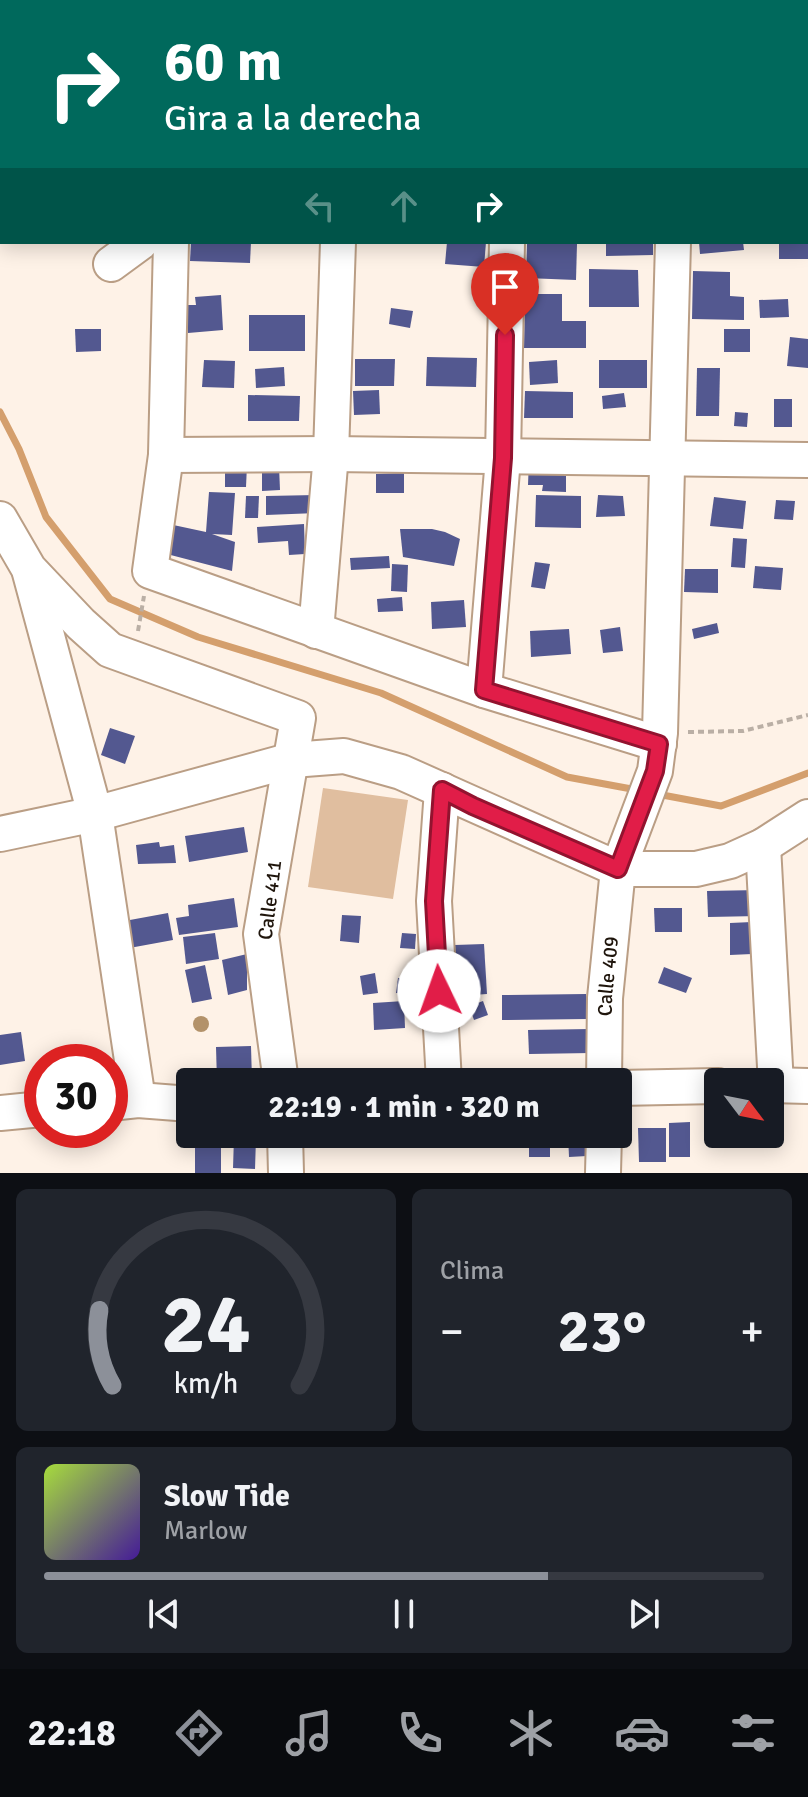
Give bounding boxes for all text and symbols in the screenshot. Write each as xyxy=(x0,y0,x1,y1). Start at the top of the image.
text: 60 m xyxy=(164,27,282,96)
icon: right xyxy=(32,32,136,136)
text: Gira a la derecha xyxy=(164,96,422,141)
icon: left xyxy=(298,184,342,228)
icon: ahead xyxy=(382,184,426,228)
icon: right xyxy=(466,184,510,228)
pin xyxy=(471,253,539,335)
icon: arrive xyxy=(483,265,527,309)
street label: Calle 411 xyxy=(253,859,287,941)
street label: Calle 409 xyxy=(592,935,624,1016)
position arrow xyxy=(397,949,481,1033)
speed limit sign: 30 xyxy=(24,1044,128,1148)
north arrow xyxy=(704,1068,784,1148)
map controls xyxy=(704,1068,784,1148)
text: 22:19 · 1 min · 320 m xyxy=(268,1089,540,1126)
text: Clima xyxy=(440,1255,504,1287)
text: 24 xyxy=(161,1274,251,1376)
text: 23° xyxy=(558,1295,646,1369)
text: − xyxy=(440,1305,464,1359)
text: + xyxy=(740,1305,764,1359)
text: km/h xyxy=(174,1366,238,1401)
text: Slow Tide xyxy=(164,1478,290,1515)
text: Marlow xyxy=(164,1515,247,1547)
icon: previous xyxy=(142,1592,186,1636)
icon: pause xyxy=(382,1592,426,1636)
icon: next xyxy=(622,1592,666,1636)
icon: directions xyxy=(171,1705,227,1761)
icon: music xyxy=(281,1705,337,1761)
icon: phone xyxy=(392,1705,448,1761)
icon: climate xyxy=(503,1705,559,1761)
icon: car xyxy=(614,1705,670,1761)
icon: filters xyxy=(725,1705,781,1761)
text: 22:18 xyxy=(27,1711,116,1756)

